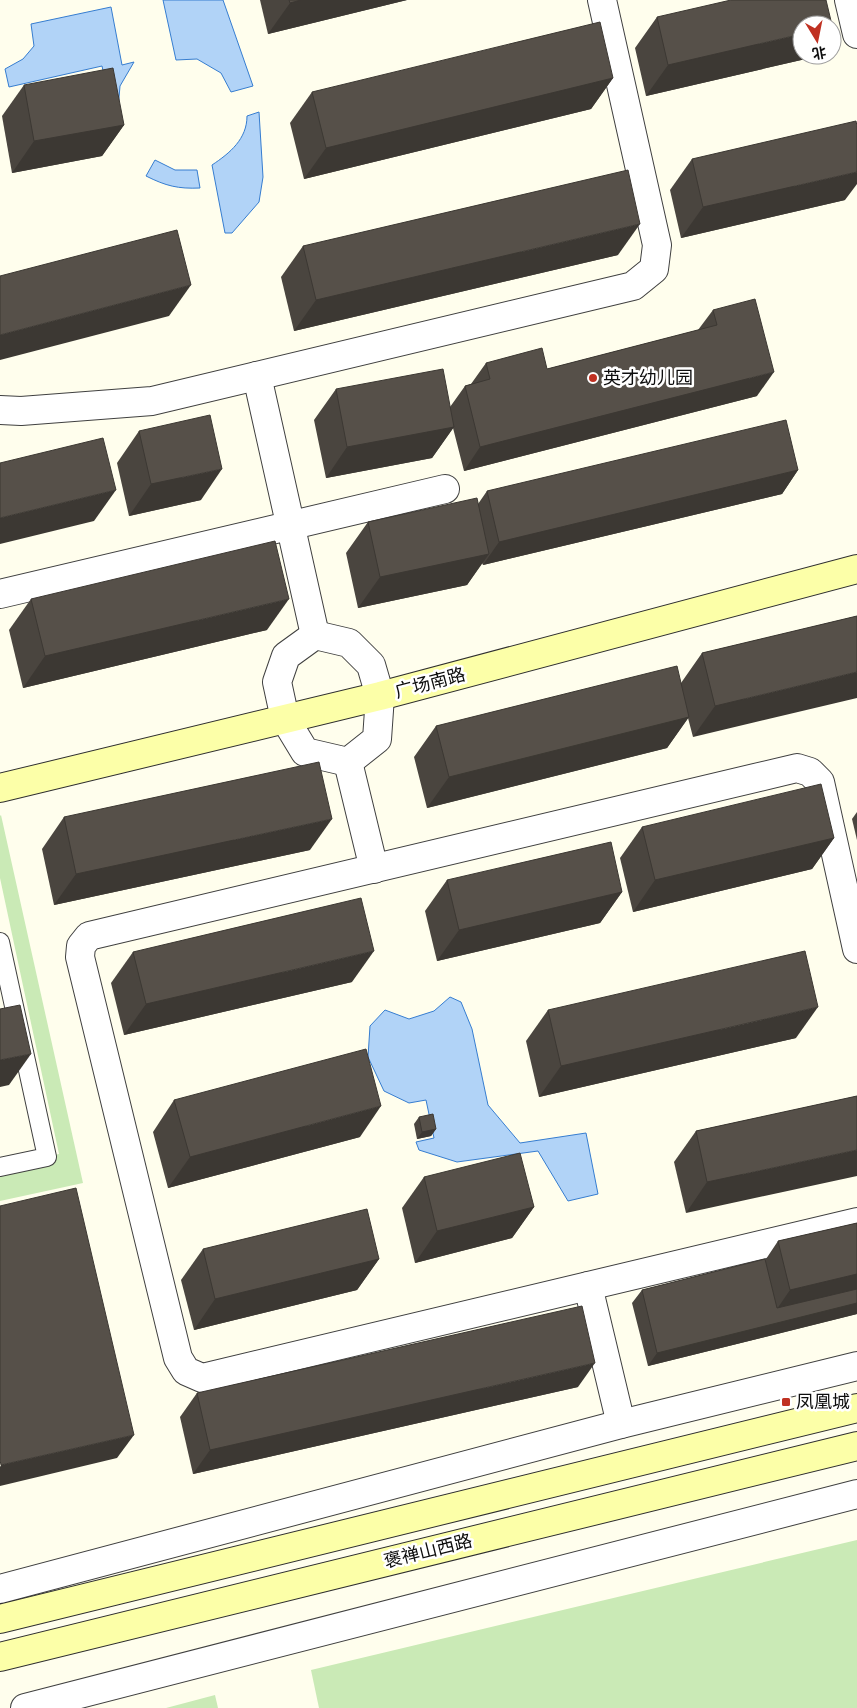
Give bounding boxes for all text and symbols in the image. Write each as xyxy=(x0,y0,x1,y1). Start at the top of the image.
north arrow xyxy=(792,15,842,65)
text: 北 xyxy=(811,43,828,64)
place label: 英才幼儿园 xyxy=(603,365,693,389)
marker: 英才幼儿园 xyxy=(587,372,599,384)
street label: 广场南路 xyxy=(392,661,468,703)
place label: 凤凰城 xyxy=(796,1389,850,1413)
marker: 凤凰城 xyxy=(780,1396,792,1408)
street label: 褒禅山西路 xyxy=(381,1527,474,1573)

